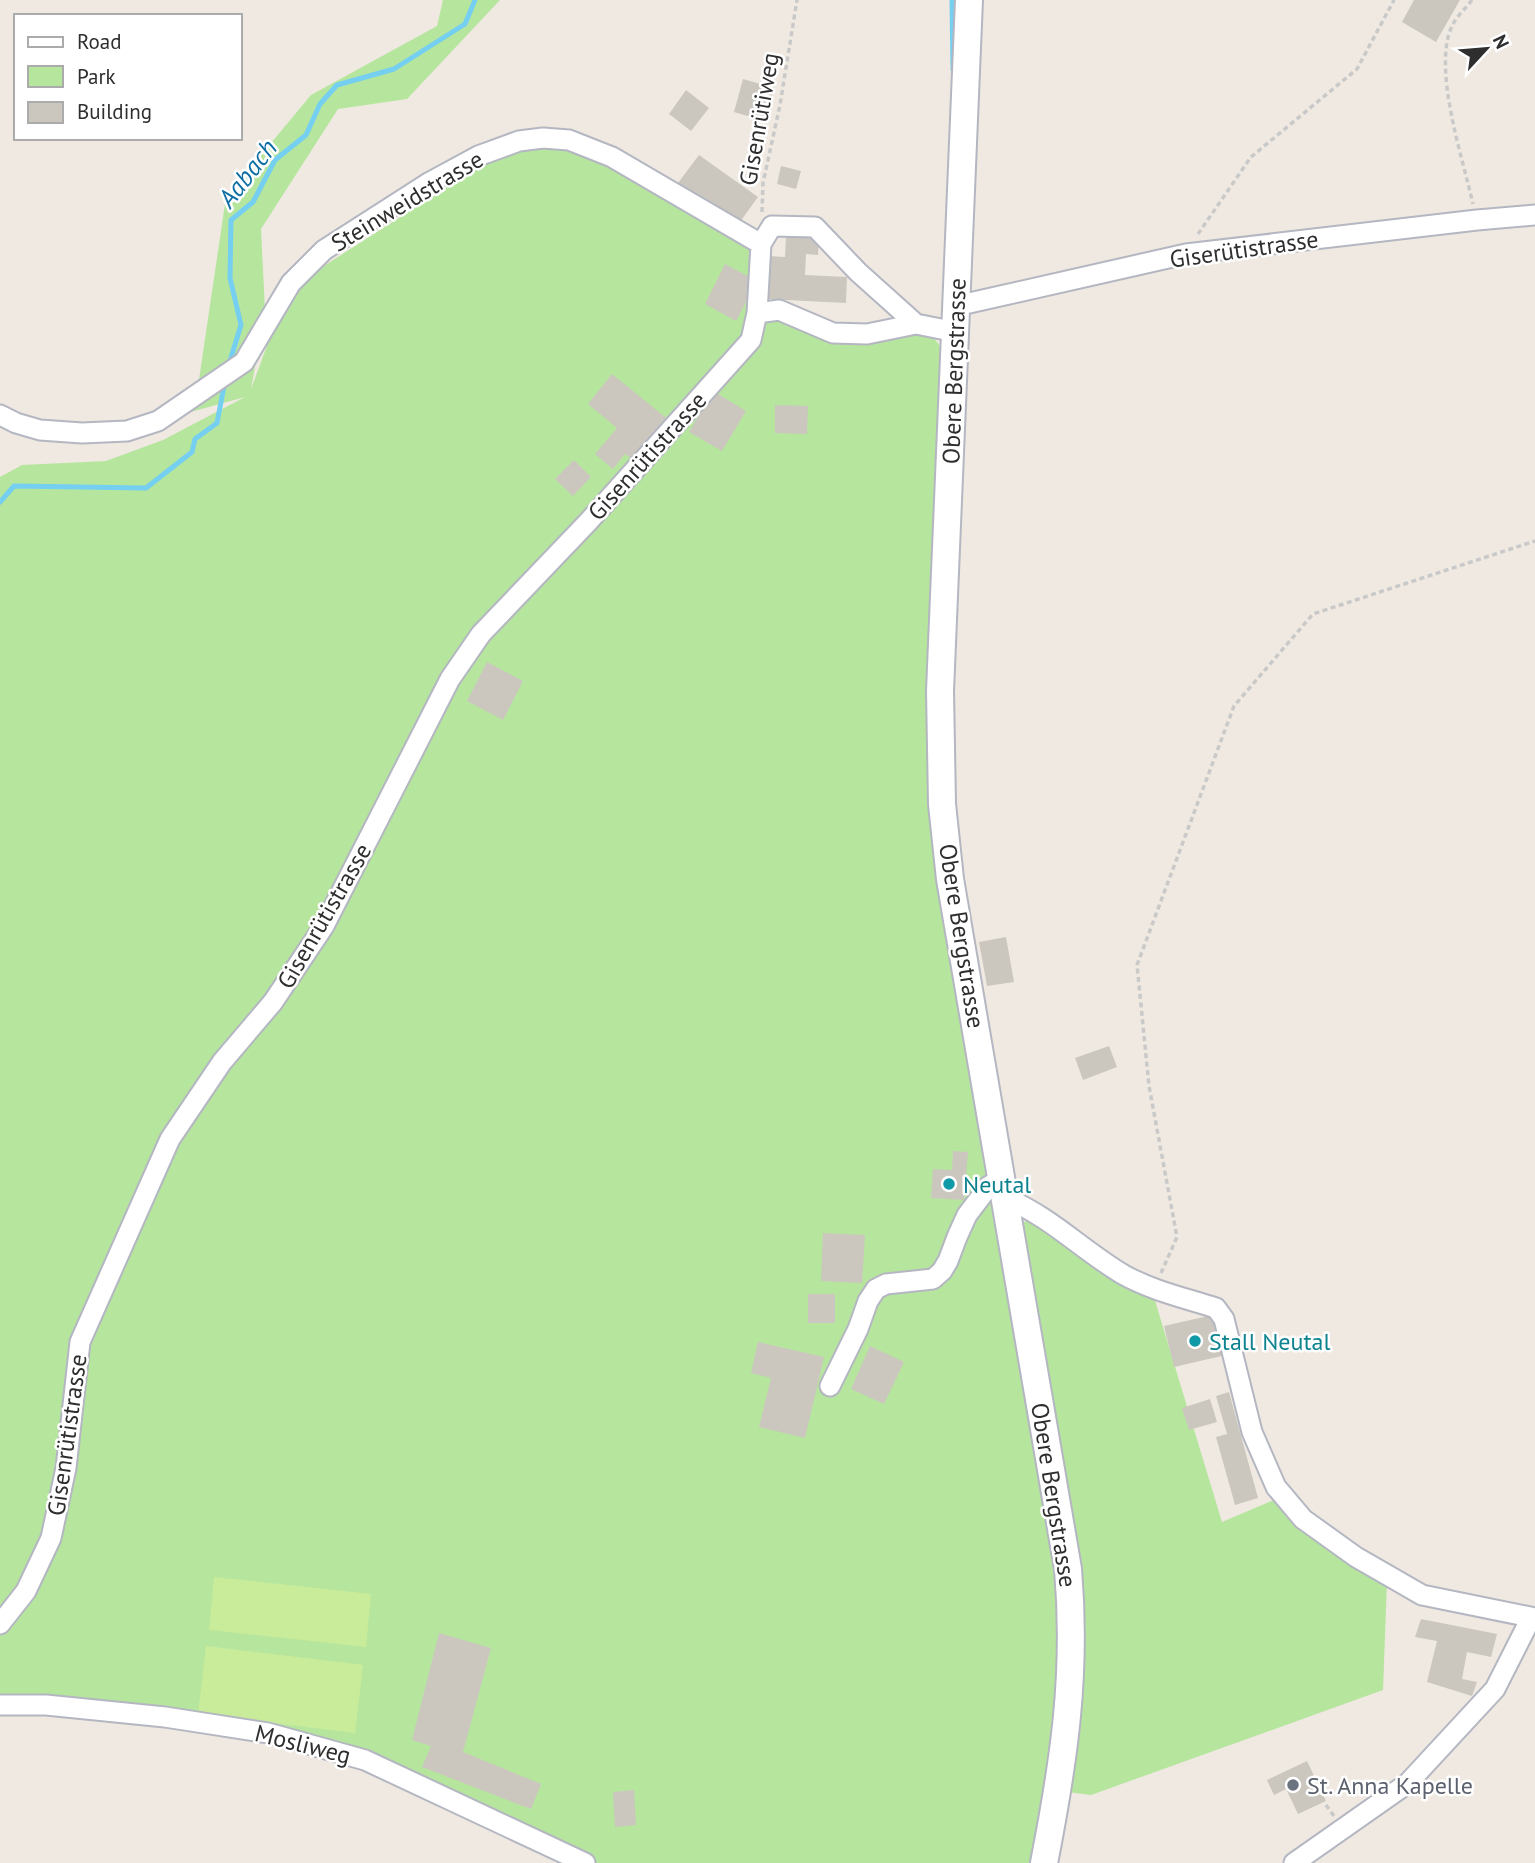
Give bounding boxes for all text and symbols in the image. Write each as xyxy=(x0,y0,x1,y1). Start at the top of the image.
legend xyxy=(14,14,242,140)
north arrow xyxy=(1451,14,1521,84)
text: Road xyxy=(77,28,121,55)
text: N xyxy=(1488,31,1515,52)
street label: Gisenrütiweg xyxy=(732,50,786,188)
text: Park xyxy=(77,63,116,90)
text: Building xyxy=(77,98,152,125)
water label: Aabach xyxy=(209,132,284,215)
street label: Steinweidstrasse xyxy=(325,143,489,259)
street label: Giserütistrasse xyxy=(1168,223,1320,275)
street label: Obere Bergstrasse xyxy=(935,277,973,465)
street label: Gisenrütistrasse xyxy=(581,385,713,527)
street label: Gisenrütistrasse xyxy=(270,838,378,994)
street label: Obere Bergstrasse xyxy=(932,842,992,1030)
place label: Neutal xyxy=(963,1169,1031,1200)
marker: Neutal xyxy=(941,1176,957,1192)
place label: Stall Neutal xyxy=(1209,1326,1331,1357)
marker: Stall Neutal xyxy=(1187,1333,1203,1349)
street label: Gisenrütistrasse xyxy=(40,1352,94,1518)
street label: Obere Bergstrasse xyxy=(1024,1401,1084,1589)
street label: Mosliweg xyxy=(252,1717,354,1771)
place label: St. Anna Kapelle xyxy=(1307,1770,1473,1801)
marker: St. Anna Kapelle xyxy=(1285,1777,1301,1793)

